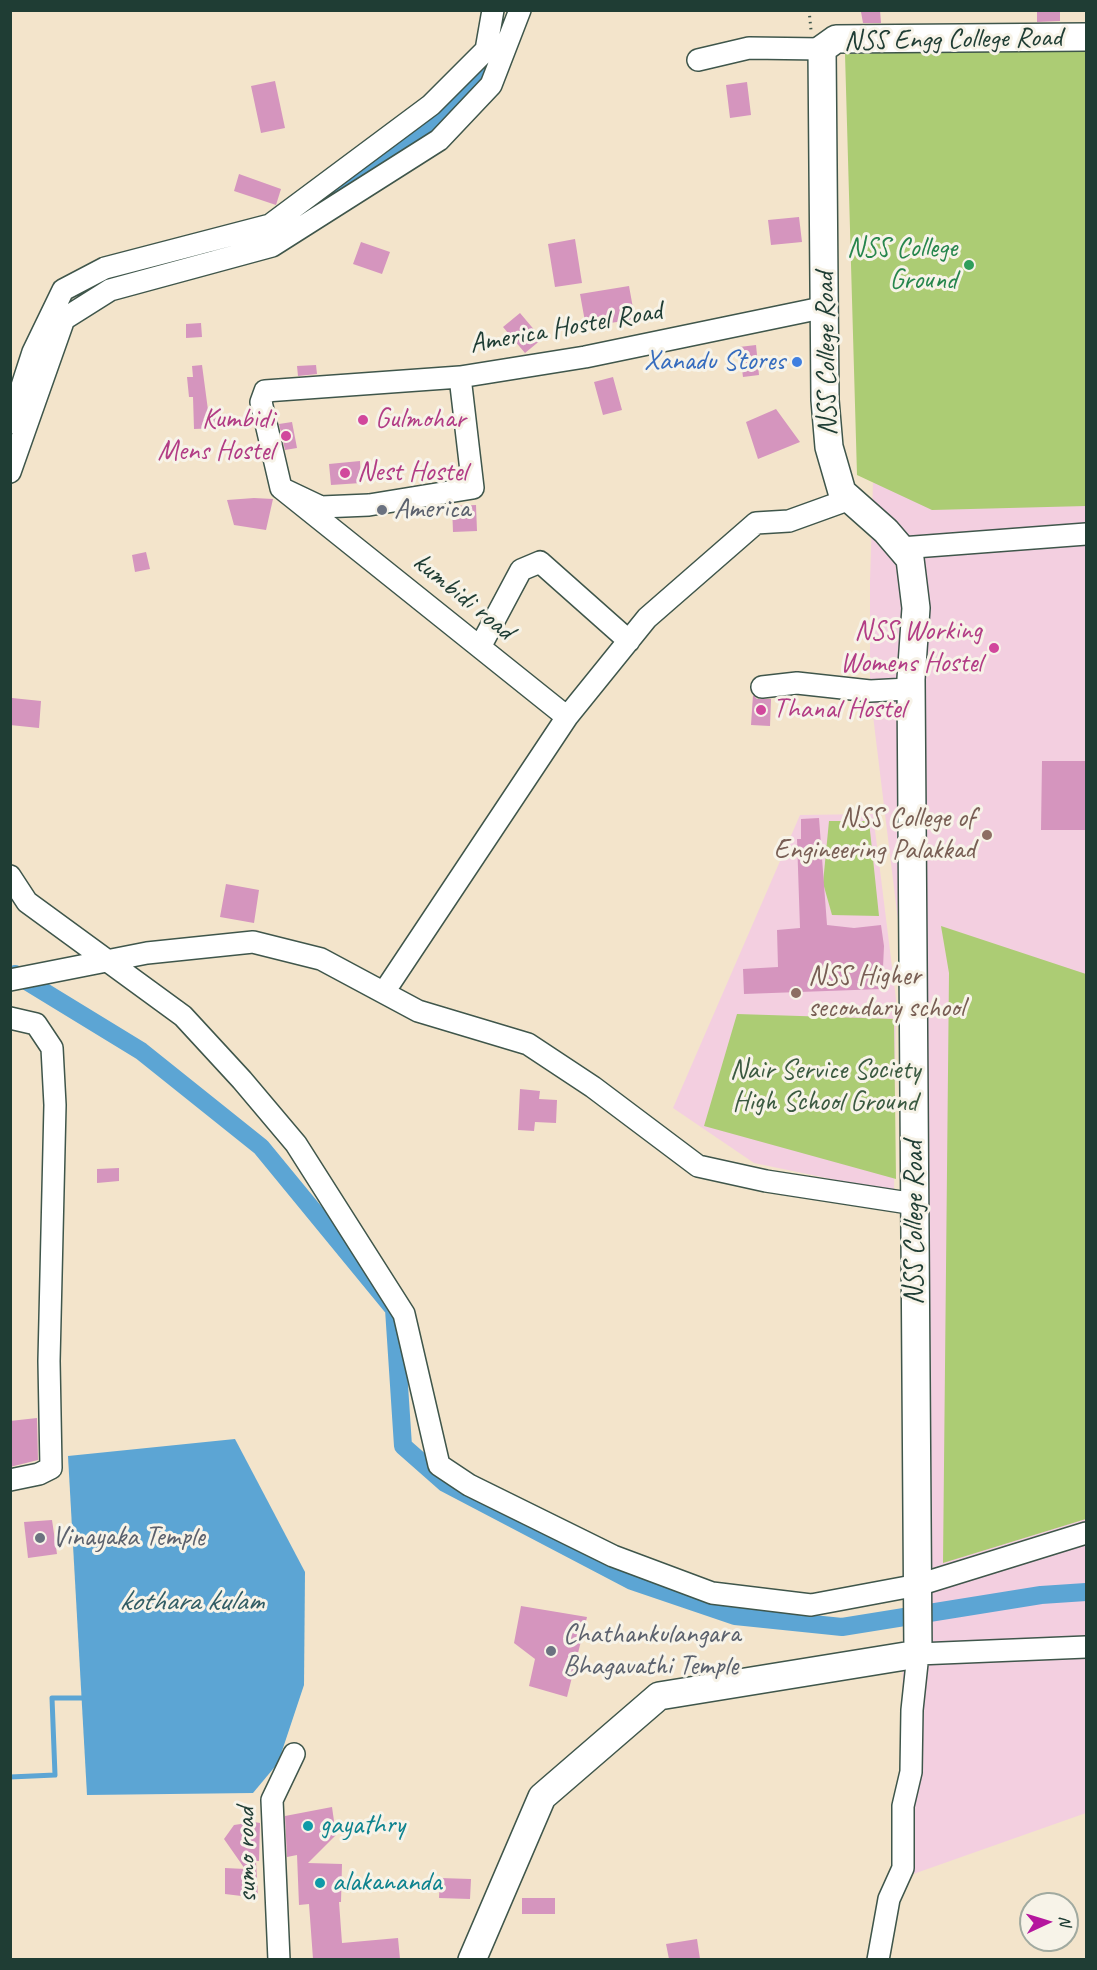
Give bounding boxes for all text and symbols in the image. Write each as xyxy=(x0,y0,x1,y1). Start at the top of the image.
street label: NSS Engg College Road xyxy=(844,21,1062,59)
place label: NSS College Ground xyxy=(847,232,957,298)
marker: NSS College Ground xyxy=(962,258,976,272)
street label: NSS College Road xyxy=(809,272,845,436)
street label: America Hostel Road xyxy=(467,295,665,361)
place label: Xanadu Stores xyxy=(644,345,785,379)
marker: Xanadu Stores xyxy=(790,355,804,369)
place label: Kumbidi Mens Hostel xyxy=(158,403,274,469)
place label: Gulmohar xyxy=(375,403,465,437)
marker: Gulmohar xyxy=(356,413,370,427)
marker: Kumbidi Mens Hostel xyxy=(279,429,293,443)
place label: Nest Hostel xyxy=(357,456,467,490)
marker: Nest Hostel xyxy=(338,466,352,480)
place label: America xyxy=(394,493,470,527)
marker: America xyxy=(375,503,389,517)
street label: kumbidi road xyxy=(406,546,520,648)
place label: NSS Working Womens Hostel xyxy=(840,615,982,681)
marker: NSS Working Womens Hostel xyxy=(987,641,1001,655)
place label: Thanal Hostel xyxy=(773,693,905,727)
marker: Thanal Hostel xyxy=(754,703,768,717)
place label: NSS College of Engineering Palakkad xyxy=(774,802,975,868)
marker: NSS College of Engineering Palakkad xyxy=(980,828,994,842)
place label: NSS Higher secondary school xyxy=(808,960,964,1026)
marker: NSS Higher secondary school xyxy=(789,986,803,1000)
park label: Nair Service Society High School Ground xyxy=(730,1054,920,1120)
street label: NSS College Road xyxy=(898,1141,932,1305)
place label: Vinayaka Temple xyxy=(52,1521,205,1555)
marker: Vinayaka Temple xyxy=(33,1531,47,1545)
water label: kothara kulam xyxy=(119,1584,263,1620)
place label: Chathankulangara Bhagavathi Temple xyxy=(563,1618,740,1684)
marker: Chathankulangara Bhagavathi Temple xyxy=(544,1644,558,1658)
street label: sumo road xyxy=(229,1807,265,1903)
place label: gayathry xyxy=(320,1809,405,1843)
marker: gayathry xyxy=(301,1819,315,1833)
place label: alakananda xyxy=(332,1866,442,1900)
marker: alakananda xyxy=(313,1876,327,1890)
north arrow xyxy=(1019,1892,1079,1952)
text: N xyxy=(1055,1915,1075,1927)

